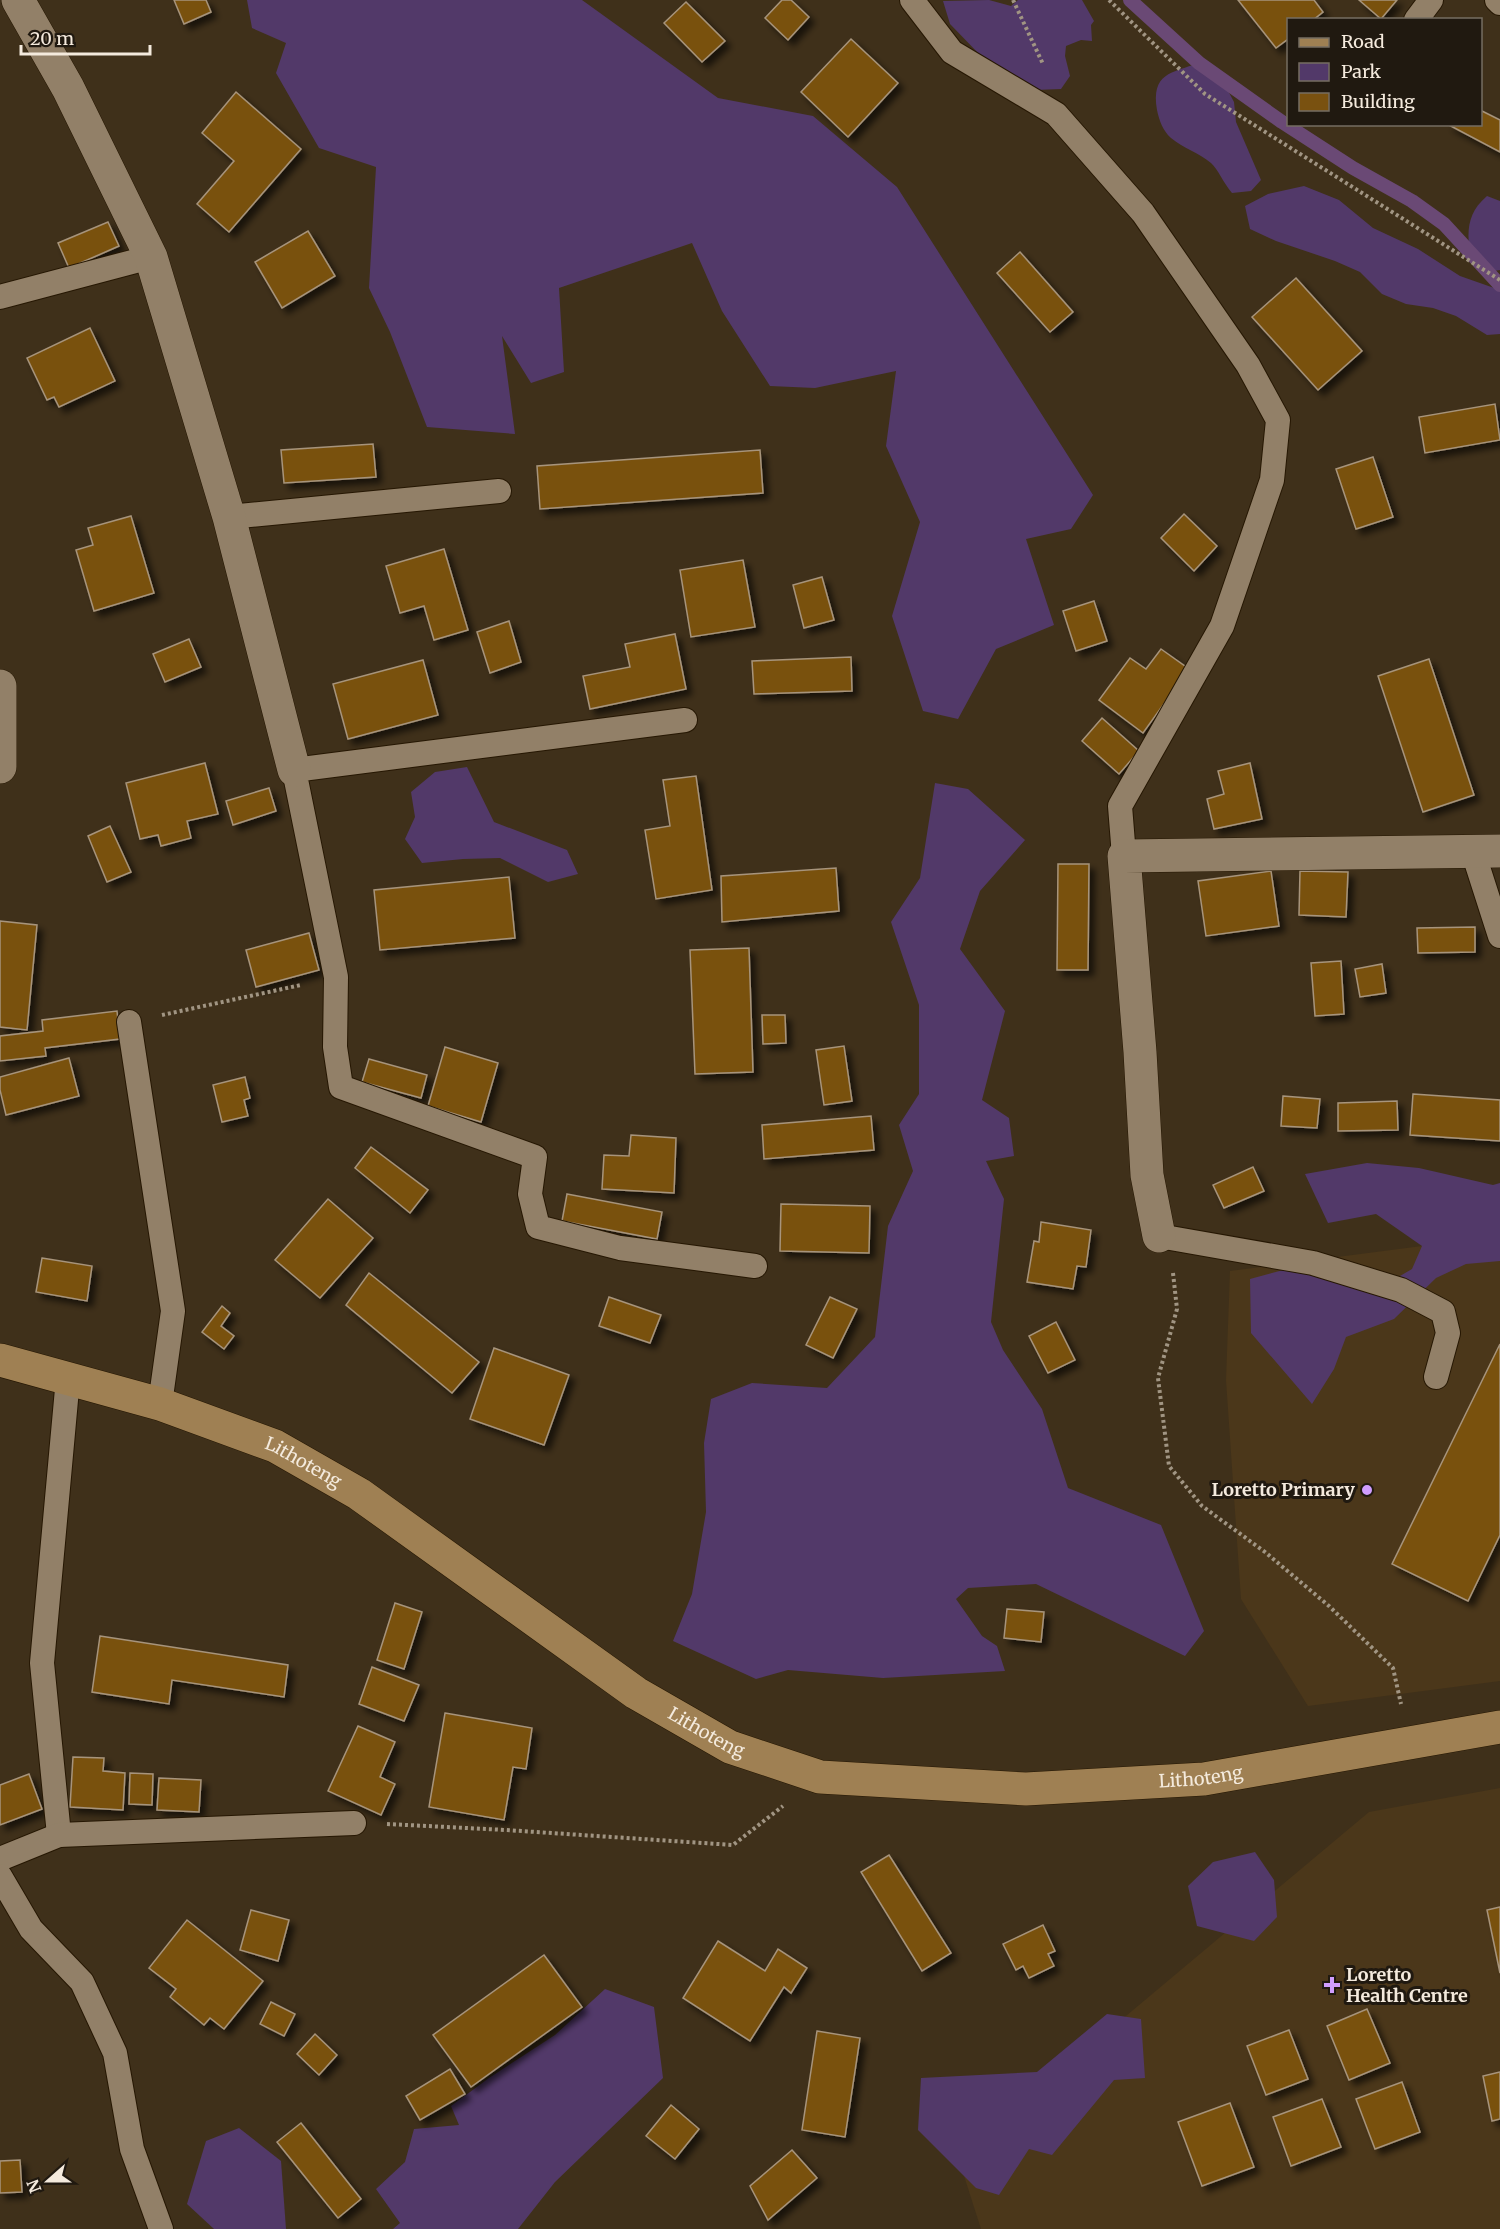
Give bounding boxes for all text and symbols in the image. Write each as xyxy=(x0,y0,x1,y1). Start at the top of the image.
scale bar xyxy=(21,18,150,56)
legend xyxy=(1287,18,1482,126)
text: 20 m xyxy=(30,27,74,50)
text: Road xyxy=(1341,30,1385,53)
text: Park xyxy=(1341,60,1382,83)
text: Building xyxy=(1341,90,1415,113)
street label: Lithoteng xyxy=(262,1431,346,1493)
place label: Loretto Primary xyxy=(1212,1478,1355,1501)
marker: Loretto Primary xyxy=(1360,1483,1374,1497)
street label: Lithoteng xyxy=(664,1702,748,1762)
street label: Lithoteng xyxy=(1158,1760,1245,1793)
place label: Loretto Health Centre xyxy=(1346,1963,1468,2007)
marker: Loretto Health Centre xyxy=(1323,1976,1341,1994)
north arrow xyxy=(18,2151,78,2211)
text: N xyxy=(22,2177,46,2196)

